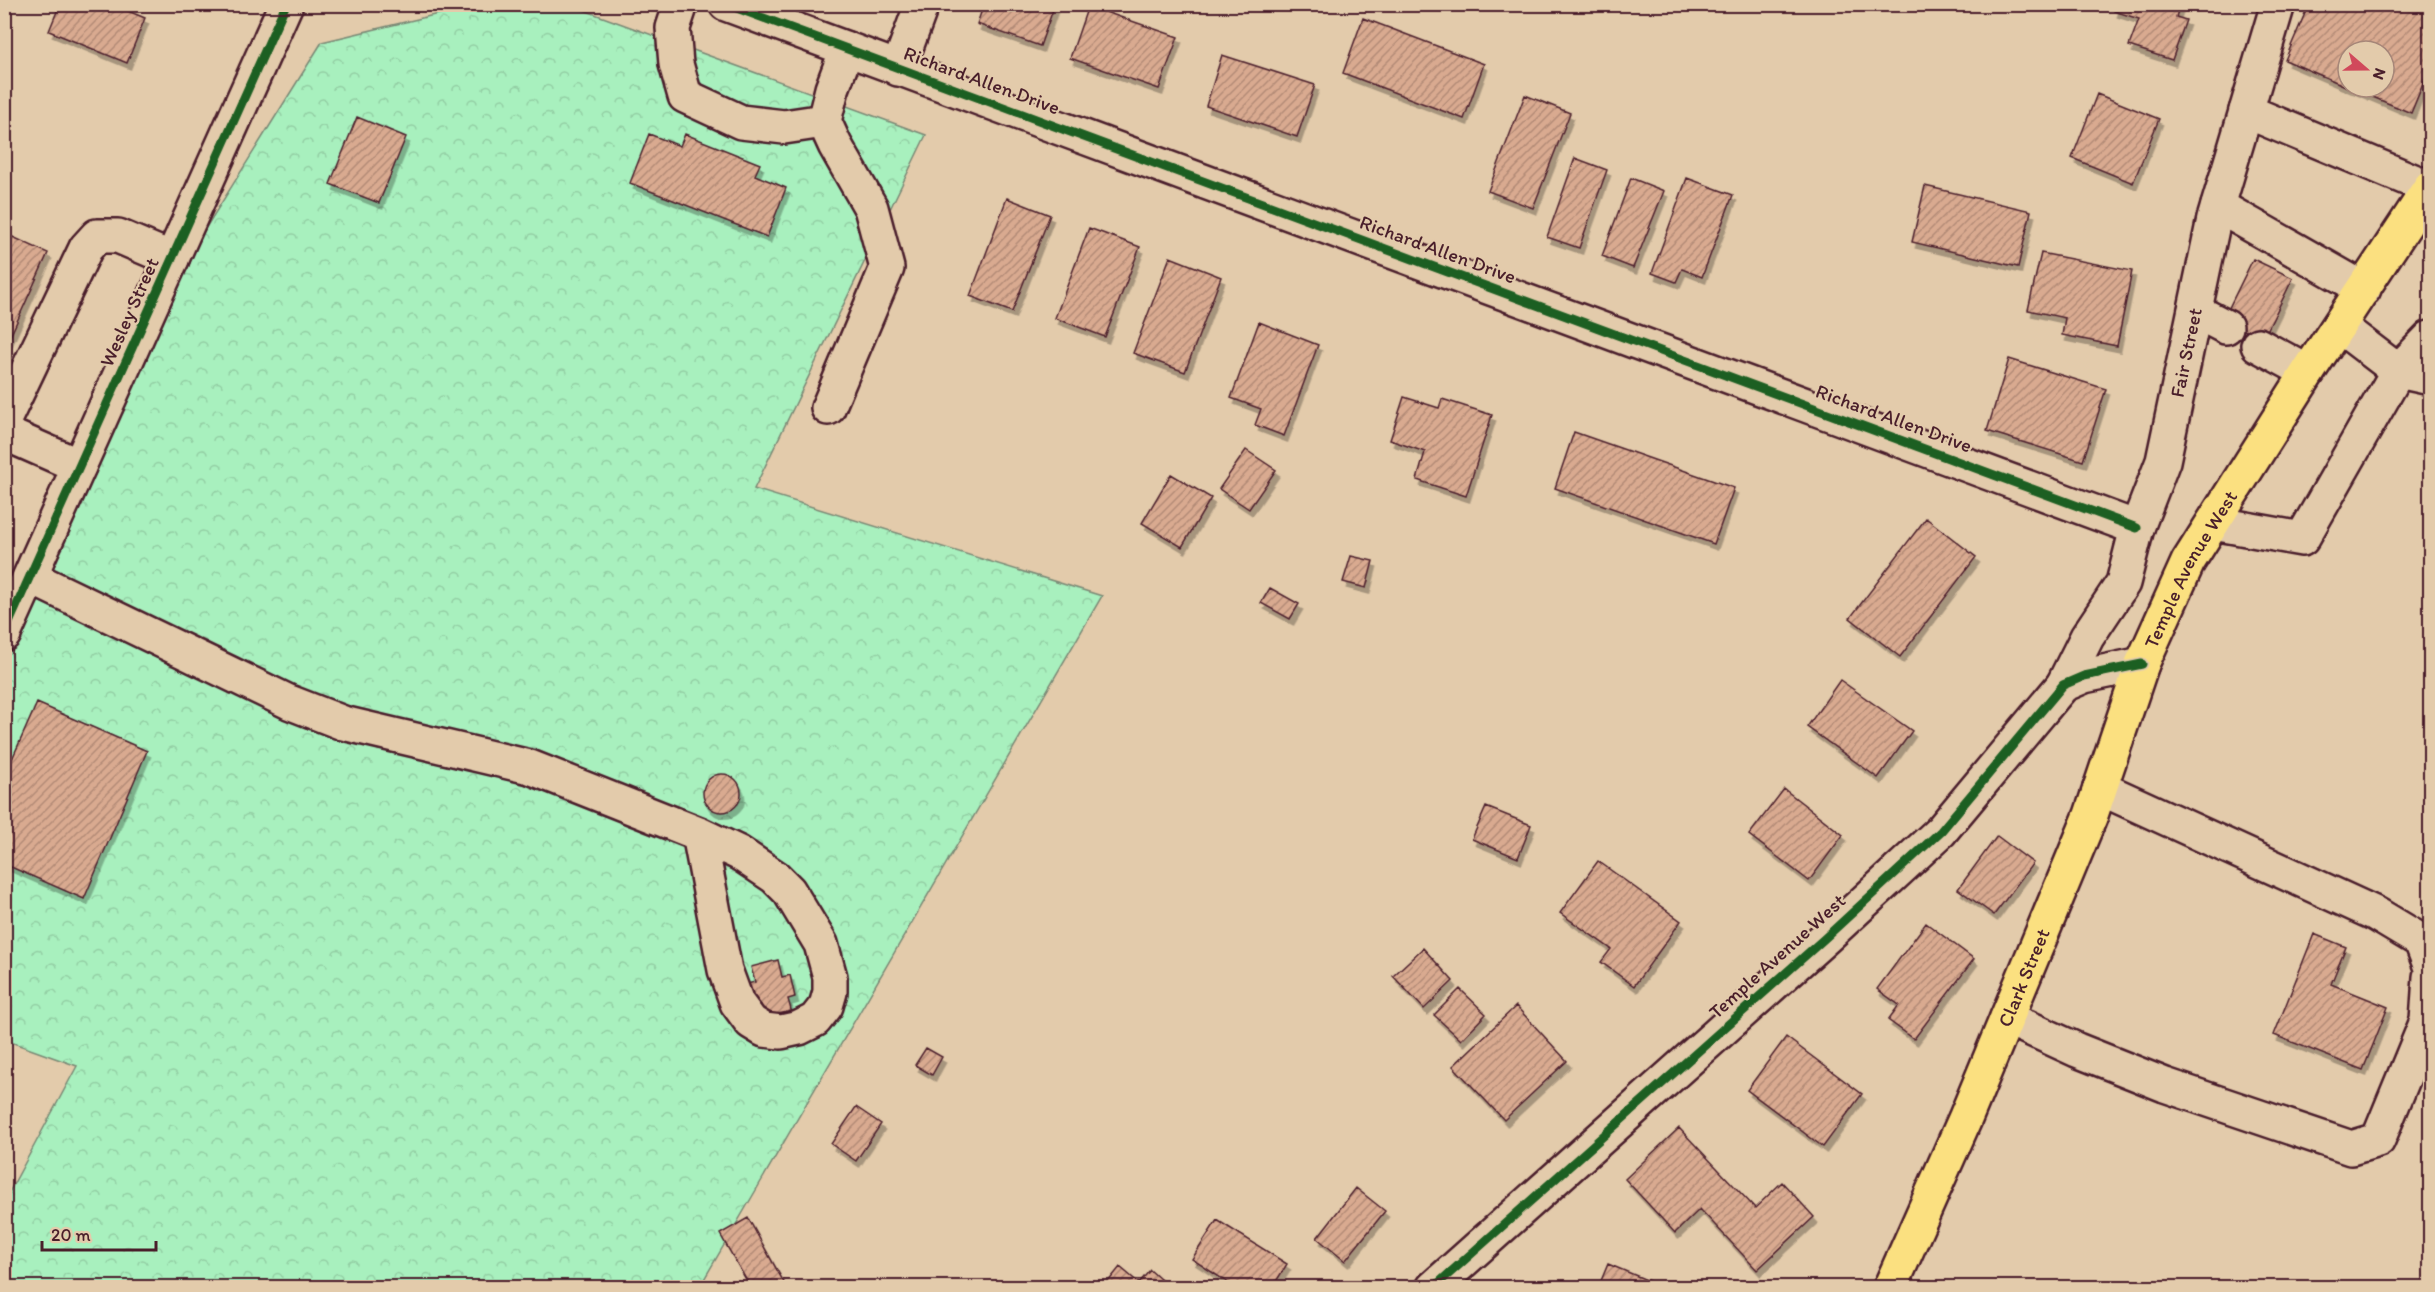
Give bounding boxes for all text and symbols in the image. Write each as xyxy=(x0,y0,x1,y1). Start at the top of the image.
north arrow xyxy=(2336,39,2396,99)
street label: Richard Allen Drive xyxy=(901,41,1063,119)
text: N xyxy=(2369,66,2390,82)
street label: Richard Allen Drive xyxy=(1357,210,1519,288)
street label: Wesley Street xyxy=(94,254,164,370)
street label: Fair Street xyxy=(2165,306,2207,400)
street label: Richard Allen Drive xyxy=(1813,379,1975,457)
street label: Temple Avenue West xyxy=(2139,486,2242,652)
street label: Temple Avenue West xyxy=(1704,888,1850,1024)
street label: Clark Street xyxy=(1993,925,2055,1030)
scale bar xyxy=(42,1214,156,1252)
text: 20 m xyxy=(51,1224,91,1246)

